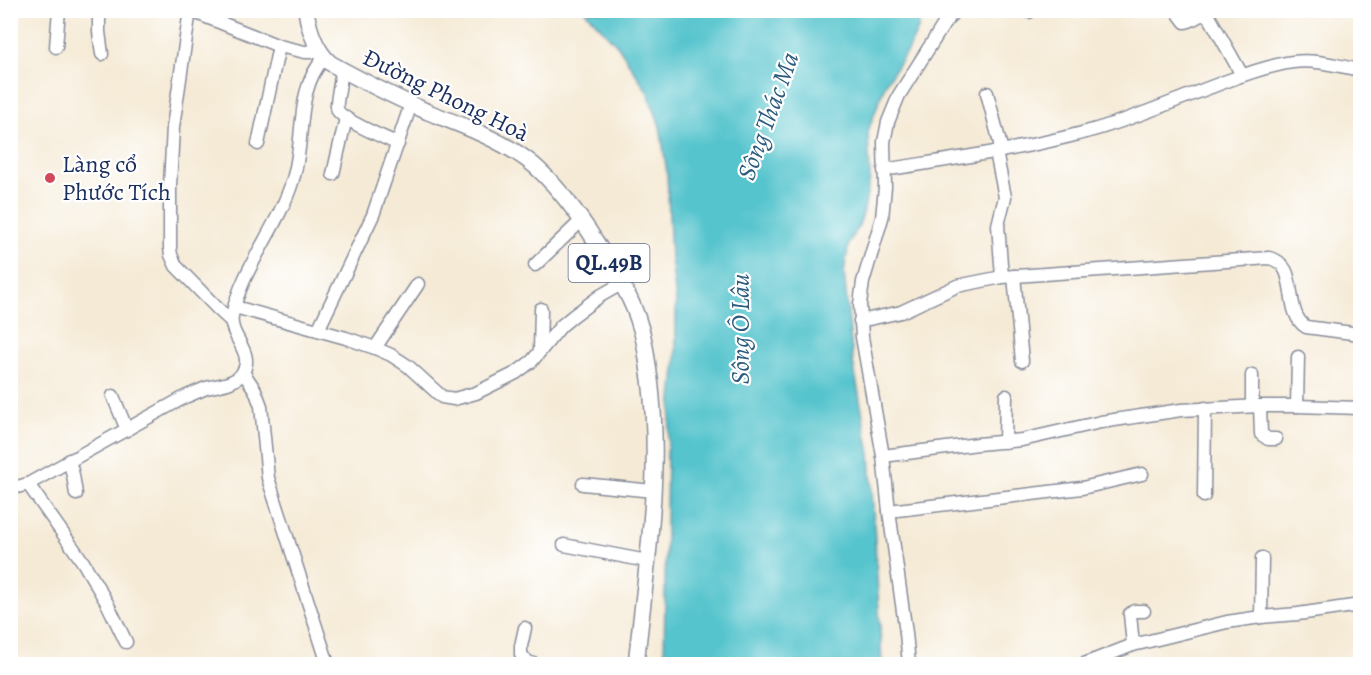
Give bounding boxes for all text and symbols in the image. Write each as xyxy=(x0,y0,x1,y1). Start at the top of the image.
street label: Đường Phong Hoà xyxy=(357,41,535,149)
water label: Sông Thác Ma xyxy=(729,47,807,185)
place label: Làng cổ Phước Tích xyxy=(62,148,171,208)
marker: Làng cổ Phước Tích xyxy=(43,171,57,185)
road number: QL.49B xyxy=(568,244,650,282)
water label: Sông Ô Lâu xyxy=(723,273,758,385)

